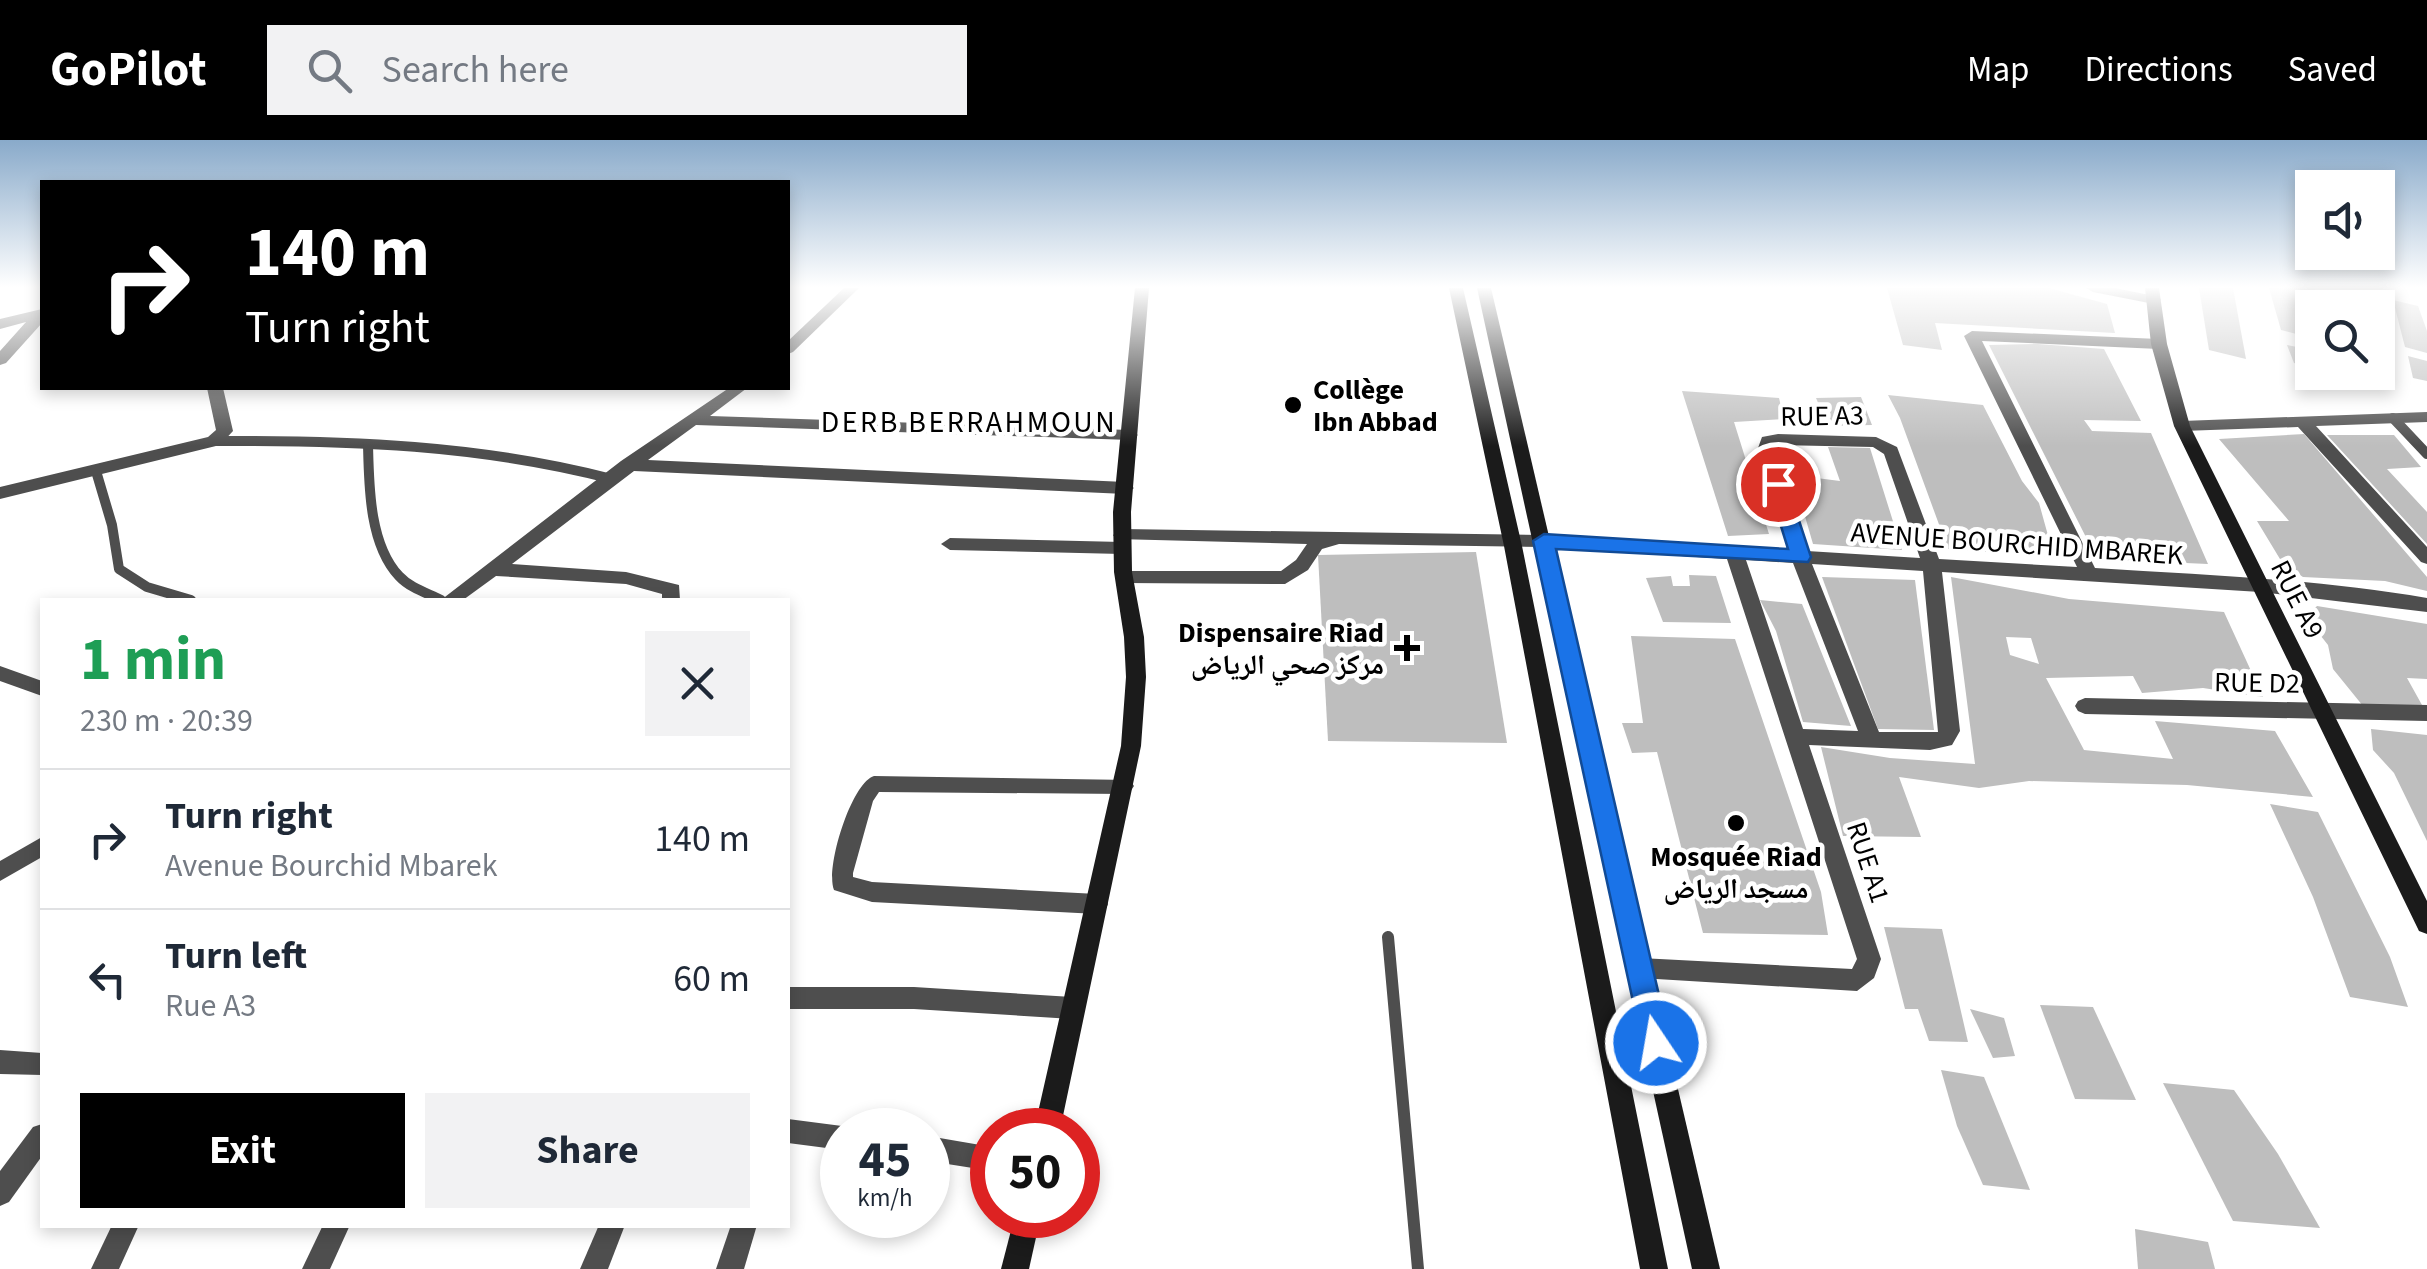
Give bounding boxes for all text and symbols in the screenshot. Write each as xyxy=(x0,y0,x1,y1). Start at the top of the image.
search box xyxy=(267,25,967,115)
text: GoPilot xyxy=(50,36,207,104)
icon: search xyxy=(302,43,357,98)
text: Search here xyxy=(382,43,569,97)
text: Map xyxy=(1967,45,2030,95)
text: Directions xyxy=(2085,45,2233,95)
text: Saved xyxy=(2288,45,2377,95)
map controls xyxy=(2295,170,2395,390)
button: sound xyxy=(2295,170,2395,270)
text: 140 m xyxy=(245,203,430,303)
icon: right xyxy=(80,220,210,350)
button: search xyxy=(2295,290,2395,390)
text: Turn right xyxy=(245,296,430,360)
place label: Collège Ibn Abbad xyxy=(1313,370,1438,442)
marker: Collège Ibn Abbad xyxy=(1282,394,1304,416)
street label: RUE A3 xyxy=(1780,395,1864,437)
district label: DERB BERRAHMOUN xyxy=(821,401,1117,444)
pin xyxy=(1736,442,1821,527)
icon: arrive xyxy=(1751,457,1806,512)
street label: AVENUE BOURCHID MBAREK xyxy=(1849,512,2185,576)
street label: RUE A9 xyxy=(2260,553,2334,646)
place label: Dispensaire Riad مركز صحي الرياض xyxy=(1178,613,1384,687)
text: 1 min xyxy=(80,618,226,703)
button: close xyxy=(645,631,750,736)
marker: Dispensaire Riad مركز صحي الرياض xyxy=(1394,635,1420,661)
street label: RUE D2 xyxy=(2214,662,2300,704)
text: 230 m · 20:39 xyxy=(80,698,253,744)
text: Turn right xyxy=(165,789,333,843)
icon: right xyxy=(80,812,135,867)
text: 140 m xyxy=(654,812,750,866)
marker: Mosquée Riad مسجد الرياض xyxy=(1725,812,1747,834)
street label: RUE A1 xyxy=(1836,816,1900,908)
place label: Mosquée Riad مسجد الرياض xyxy=(1650,837,1822,909)
text: Avenue Bourchid Mbarek xyxy=(165,843,498,889)
text: Turn left xyxy=(165,929,307,983)
icon: left xyxy=(80,952,135,1007)
text: 60 m xyxy=(673,952,750,1006)
text: Rue A3 xyxy=(165,983,256,1029)
position arrow xyxy=(1604,991,1708,1095)
button: Exit xyxy=(80,1093,405,1208)
button: Share xyxy=(425,1093,750,1208)
speed limit sign: 50 xyxy=(970,1108,1100,1238)
text: 45 xyxy=(859,1125,911,1196)
text: km/h xyxy=(857,1180,913,1216)

